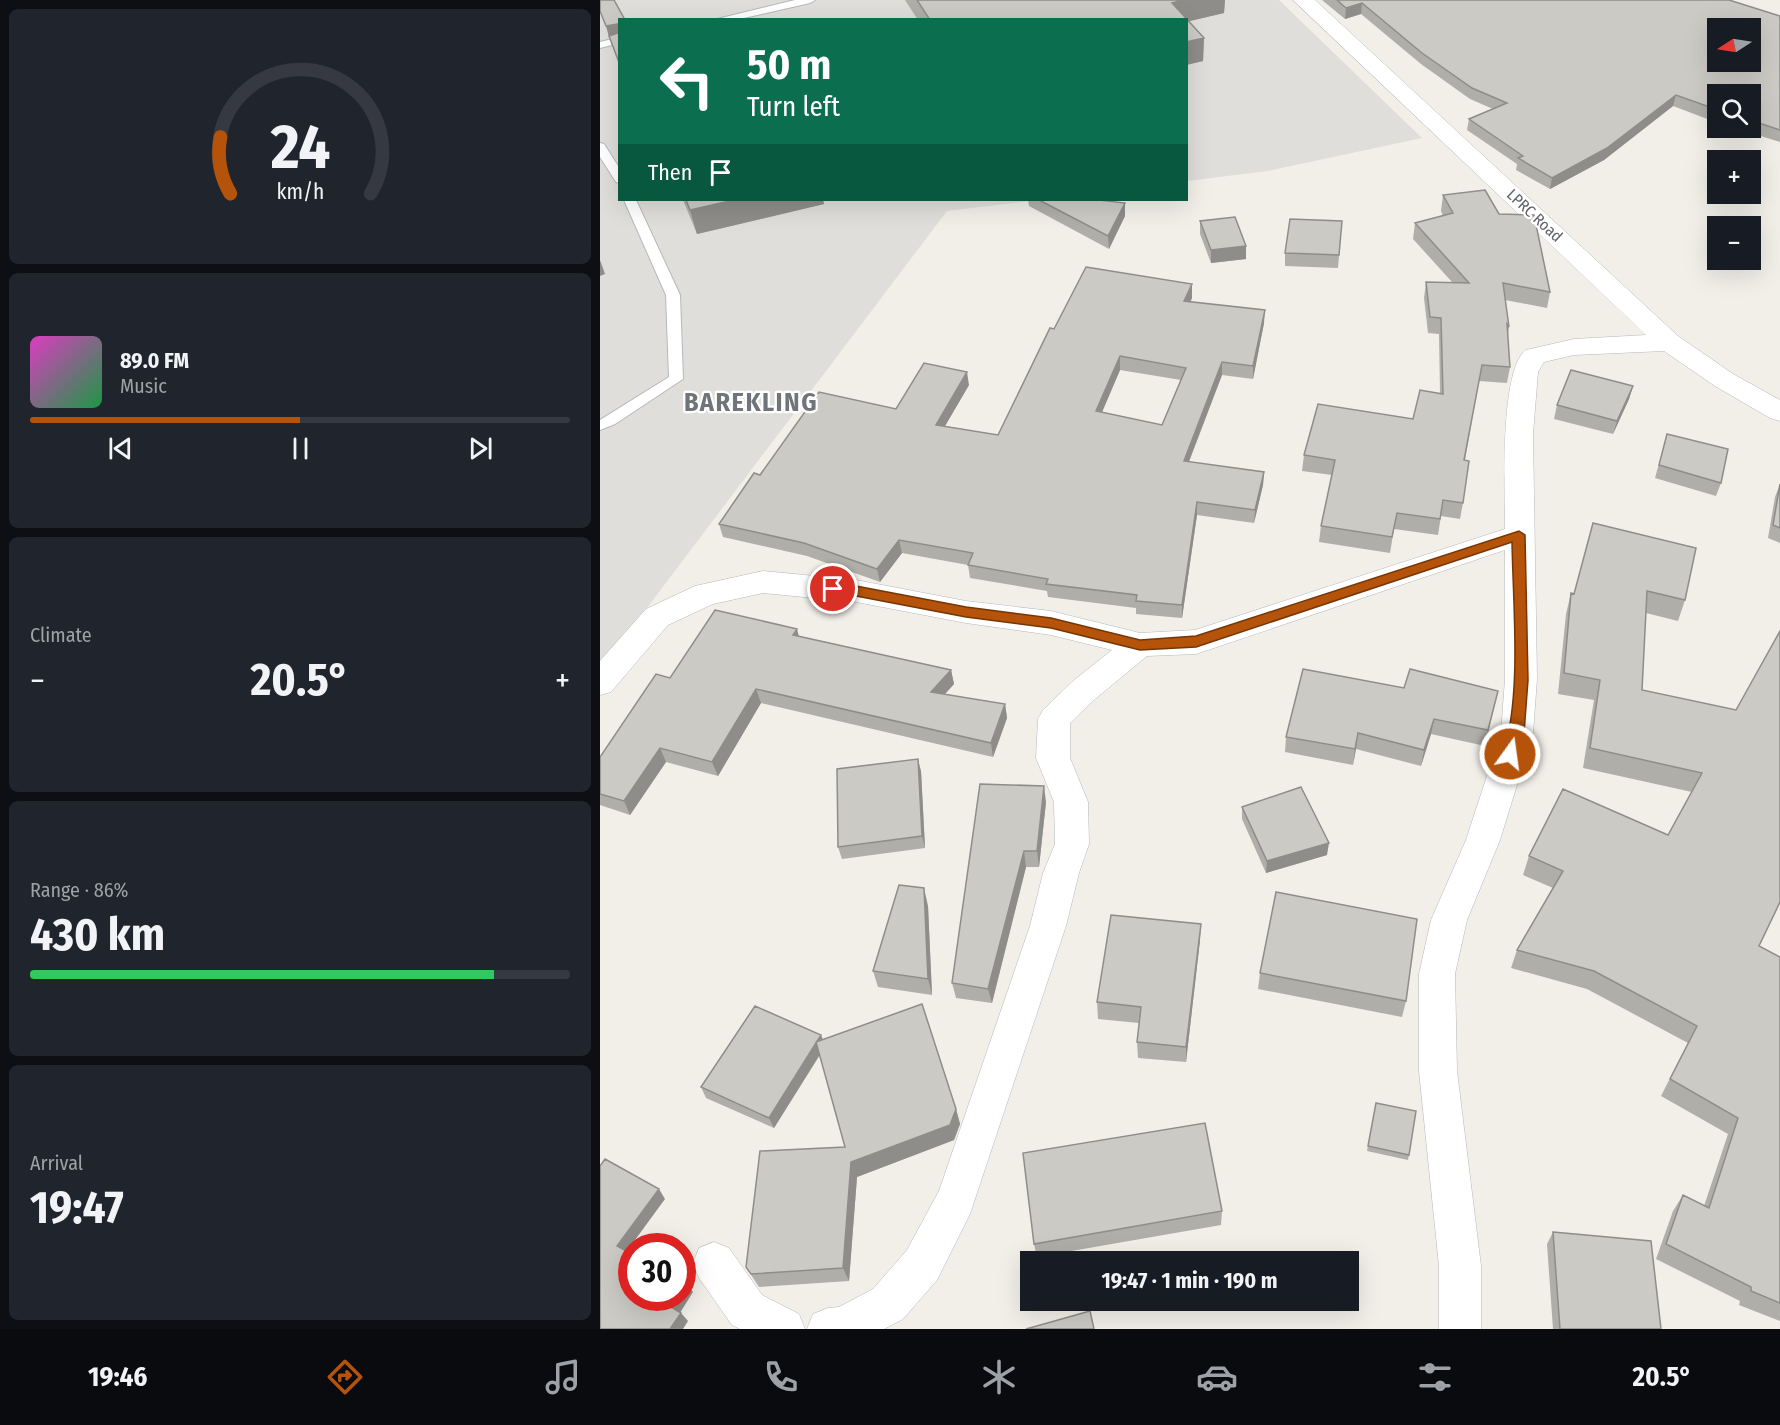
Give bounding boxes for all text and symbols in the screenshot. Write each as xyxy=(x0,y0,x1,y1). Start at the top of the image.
north arrow xyxy=(1707,18,1761,72)
map controls xyxy=(1707,18,1761,270)
text: 50 m xyxy=(747,40,831,90)
icon: left xyxy=(648,42,726,120)
button: search xyxy=(1707,84,1761,138)
text: Turn left xyxy=(747,91,840,123)
text: 24 xyxy=(269,110,330,185)
button: + xyxy=(1707,150,1761,204)
icon: arrive xyxy=(704,156,737,189)
text: Then xyxy=(648,159,692,186)
text: km/h xyxy=(276,179,324,205)
street label: LPRC Road xyxy=(1503,185,1566,246)
button: − xyxy=(1707,216,1761,270)
text: 89.0 FM xyxy=(120,347,189,374)
text: Music xyxy=(120,374,167,398)
district label: BAREKLING xyxy=(684,387,818,418)
icon: previous xyxy=(104,432,137,465)
icon: pause xyxy=(284,432,317,465)
icon: next xyxy=(464,432,497,465)
pin xyxy=(807,563,858,614)
icon: arrive xyxy=(816,572,849,605)
text: Climate xyxy=(30,623,92,647)
text: 20.5° xyxy=(250,653,349,707)
text: − xyxy=(30,661,45,701)
text: + xyxy=(555,661,570,701)
position arrow xyxy=(1478,722,1542,786)
text: Range · 86% xyxy=(30,878,129,902)
text: 430 km xyxy=(30,908,165,962)
text: Arrival xyxy=(30,1151,83,1175)
text: 19:47 xyxy=(30,1181,124,1235)
speed limit sign: 30 xyxy=(618,1233,696,1311)
text: 19:47 · 1 min · 190 m xyxy=(1101,1267,1278,1294)
icon: directions xyxy=(324,1356,366,1398)
icon: music xyxy=(542,1356,584,1398)
icon: phone xyxy=(760,1356,802,1398)
icon: climate xyxy=(978,1356,1020,1398)
icon: car xyxy=(1196,1356,1238,1398)
icon: filters xyxy=(1414,1356,1456,1398)
text: 19:46 xyxy=(88,1361,148,1393)
text: 20.5° xyxy=(1632,1361,1692,1393)

